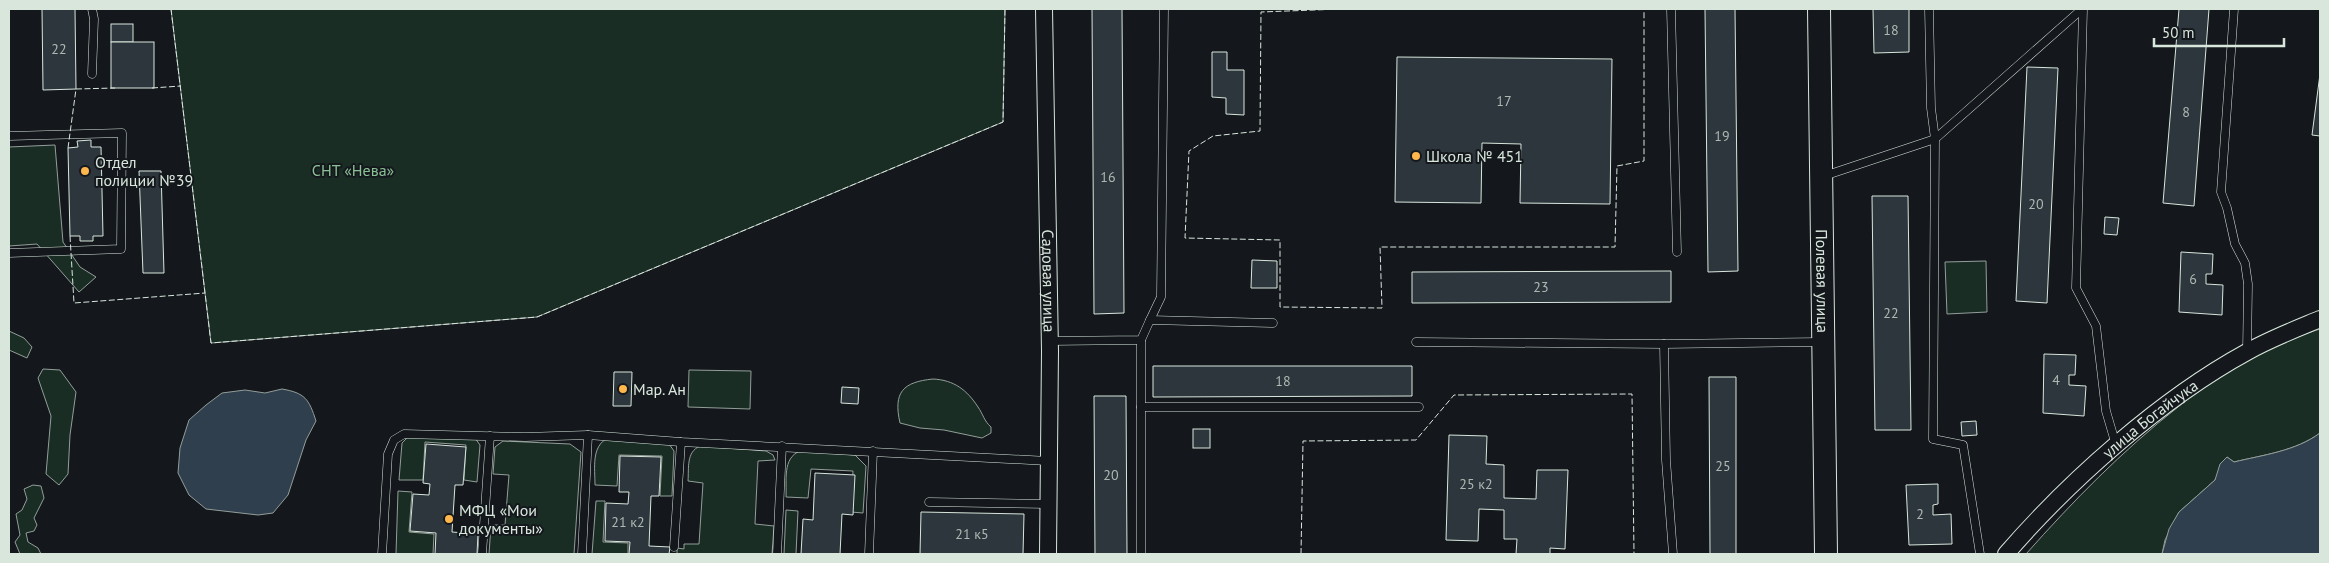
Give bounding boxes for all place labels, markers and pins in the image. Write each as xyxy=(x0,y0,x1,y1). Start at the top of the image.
place label: Школа № 451 xyxy=(1426,146,1523,166)
marker: Школа № 451 xyxy=(1410,150,1422,162)
place label: Отдел полиции №39 xyxy=(95,152,193,190)
marker: Отдел полиции №39 xyxy=(79,165,91,177)
place label: Мар. Ан xyxy=(633,379,686,399)
marker: Мар. Ан xyxy=(617,383,629,395)
place label: МФЦ «Мои документы» xyxy=(459,500,543,538)
marker: МФЦ «Мои документы» xyxy=(443,513,455,525)

